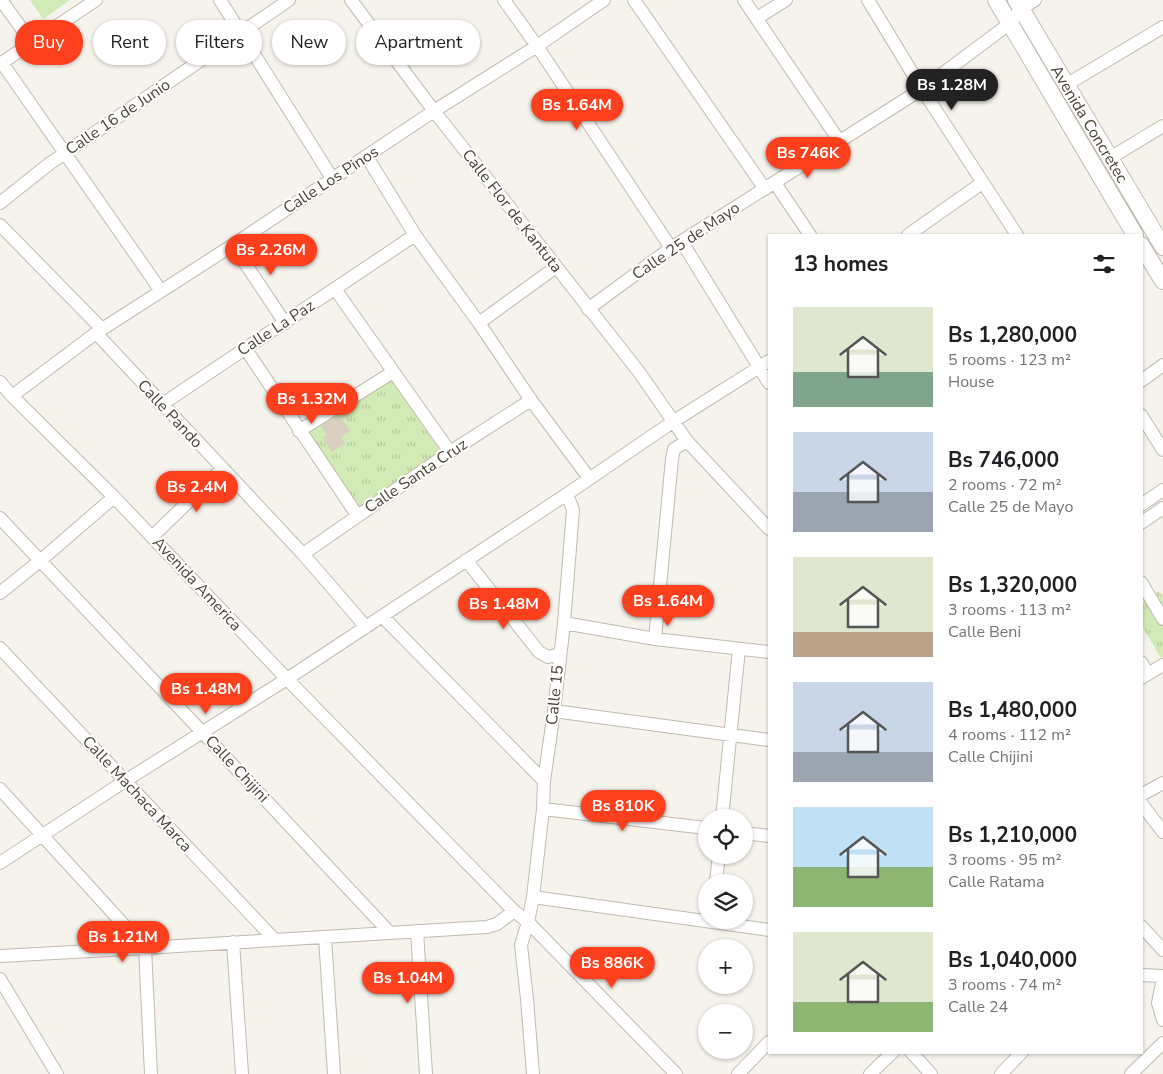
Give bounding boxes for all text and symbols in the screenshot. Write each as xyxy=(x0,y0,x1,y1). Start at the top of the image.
chip: Buy xyxy=(15,20,83,65)
chip: Rent xyxy=(93,20,166,65)
chip: Filters xyxy=(176,20,262,65)
chip: New xyxy=(272,20,346,65)
chip: Apartment xyxy=(356,20,480,65)
street label: Avenida Concretec xyxy=(1045,61,1133,187)
pin: Bs 1.28M xyxy=(900,68,1004,111)
street label: Calle 16 de Junio xyxy=(61,74,175,160)
text: Bs 1.28M xyxy=(917,74,987,96)
pin: Bs 1.64M xyxy=(525,88,629,131)
text: Bs 1.64M xyxy=(542,94,612,116)
pin: Bs 746K xyxy=(762,136,854,179)
street label: Calle Los Pinos xyxy=(279,141,383,219)
text: Bs 746K xyxy=(777,142,839,164)
street label: Calle Flor de Kantuta xyxy=(457,145,567,277)
street label: Calle 25 de Mayo xyxy=(628,197,744,285)
pin: Bs 2.26M xyxy=(219,234,323,276)
text: Bs 2.26M xyxy=(236,239,306,261)
text: 13 homes xyxy=(793,250,888,278)
icon: filters xyxy=(1090,250,1118,278)
street label: Calle La Paz xyxy=(233,295,319,361)
text: Bs 1,280,000 xyxy=(948,321,1077,349)
icon: home xyxy=(833,327,893,387)
text: 5 rooms · 123 m² xyxy=(948,349,1071,371)
text: House xyxy=(948,371,994,393)
street label: Calle Pando xyxy=(132,375,208,453)
pin: Bs 1.32M xyxy=(260,382,364,425)
text: Bs 1.32M xyxy=(277,388,347,410)
street label: Calle Santa Cruz xyxy=(360,433,472,519)
text: Bs 746,000 xyxy=(948,446,1059,474)
icon: home xyxy=(833,452,893,512)
pin: Bs 2.4M xyxy=(151,470,243,513)
text: 2 rooms · 72 m² xyxy=(948,474,1061,496)
text: Bs 2.4M xyxy=(167,476,227,498)
text: Calle 25 de Mayo xyxy=(948,496,1073,518)
street label: Avenida America xyxy=(147,532,247,636)
text: Bs 1,320,000 xyxy=(948,571,1077,599)
icon: home xyxy=(833,577,893,637)
pin: Bs 1.64M xyxy=(616,584,720,627)
pin: Bs 1.48M xyxy=(452,588,556,630)
text: Bs 1.64M xyxy=(633,590,703,612)
text: Bs 1.48M xyxy=(469,593,539,615)
text: 3 rooms · 113 m² xyxy=(948,599,1071,621)
text: Calle Beni xyxy=(948,621,1021,643)
street label: Calle 15 xyxy=(541,664,569,726)
pin: Bs 1.48M xyxy=(154,672,258,715)
text: Bs 1.48M xyxy=(171,678,241,700)
text: Bs 1,480,000 xyxy=(948,696,1077,724)
icon: home xyxy=(833,702,893,762)
text: 4 rooms · 112 m² xyxy=(948,724,1071,746)
street label: Calle Chijini xyxy=(200,730,274,808)
street label: Calle Machaca Marca xyxy=(77,731,197,857)
text: Calle Chijini xyxy=(948,746,1033,768)
pin: Bs 810K xyxy=(577,790,669,832)
text: Bs 810K xyxy=(592,795,654,817)
map controls xyxy=(698,809,753,1059)
button: locate xyxy=(698,809,753,864)
text: Bs 1,210,000 xyxy=(948,821,1077,849)
icon: home xyxy=(833,827,893,887)
text: 3 rooms · 95 m² xyxy=(948,849,1061,871)
text: Calle Ratama xyxy=(948,871,1044,893)
button: layers xyxy=(698,874,753,929)
pin: Bs 1.21M xyxy=(71,920,175,963)
text: Bs 1.21M xyxy=(88,926,158,948)
button: + xyxy=(698,939,753,994)
pin: Bs 886K xyxy=(566,946,658,989)
text: Bs 1,040,000 xyxy=(948,946,1077,974)
text: Bs 886K xyxy=(581,952,643,974)
icon: home xyxy=(833,952,893,1012)
pin: Bs 1.04M xyxy=(356,962,460,1004)
text: Bs 1.04M xyxy=(373,967,443,989)
text: 3 rooms · 74 m² xyxy=(948,974,1061,996)
text: Calle 24 xyxy=(948,996,1008,1018)
button: − xyxy=(698,1004,753,1059)

